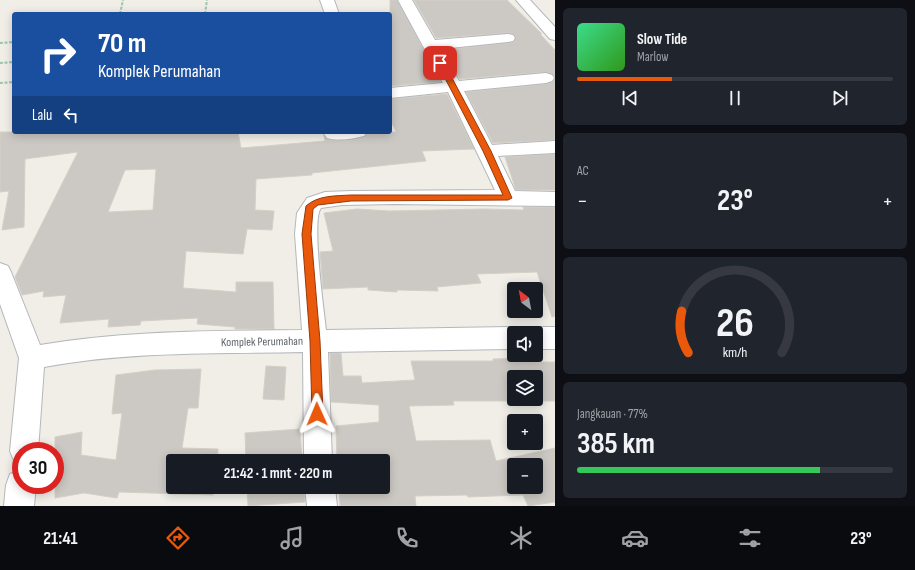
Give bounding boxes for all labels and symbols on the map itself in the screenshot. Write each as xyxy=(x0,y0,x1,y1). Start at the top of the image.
pin xyxy=(423,46,457,80)
north arrow xyxy=(507,282,543,318)
street label: Komplek Perumahan xyxy=(221,334,303,350)
position arrow xyxy=(296,393,338,435)
speed limit sign: 30 xyxy=(12,442,64,494)

